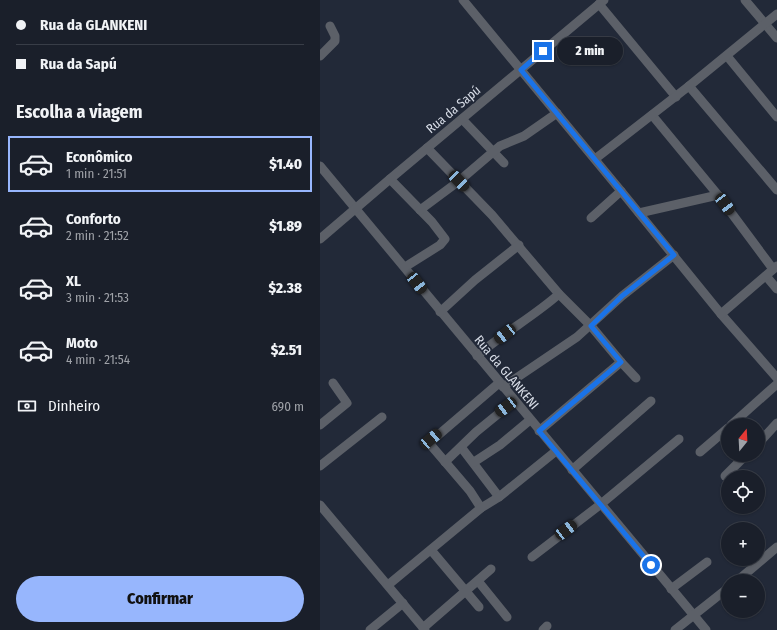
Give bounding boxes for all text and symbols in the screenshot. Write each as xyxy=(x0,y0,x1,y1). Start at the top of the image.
text: Rua da GLANKENI xyxy=(40,16,147,34)
callout: 2 min xyxy=(557,37,623,65)
route end xyxy=(534,42,552,60)
text: 2 min xyxy=(576,43,604,58)
text: Rua da Sapú xyxy=(40,55,117,73)
street label: Rua da Sapú xyxy=(423,82,484,136)
text: Escolha a viagem xyxy=(16,101,142,123)
icon: car xyxy=(18,146,54,182)
text: Econômico xyxy=(66,148,133,166)
text: $1.40 xyxy=(269,155,302,173)
text: 1 min · 21:51 xyxy=(66,166,127,181)
car xyxy=(446,168,472,194)
car xyxy=(713,191,737,217)
icon: car xyxy=(18,208,54,244)
text: Conforto xyxy=(66,210,121,228)
text: $1.89 xyxy=(269,217,302,235)
text: 2 min · 21:52 xyxy=(66,228,129,243)
icon: car xyxy=(18,270,54,306)
car xyxy=(405,270,429,296)
text: XL xyxy=(66,272,81,290)
text: $2.38 xyxy=(269,279,302,297)
text: 3 min · 21:53 xyxy=(66,290,129,305)
car xyxy=(492,322,518,346)
icon: car xyxy=(18,332,54,368)
street label: Rua da GLANKENI xyxy=(471,332,542,412)
text: Moto xyxy=(66,334,98,352)
text: $2.51 xyxy=(271,341,302,359)
text: 4 min · 21:54 xyxy=(66,352,130,367)
icon: cash xyxy=(16,395,38,417)
car xyxy=(493,395,519,419)
text: Dinheiro xyxy=(48,397,100,415)
text: 690 m xyxy=(272,399,304,414)
north arrow xyxy=(721,418,765,462)
map controls xyxy=(721,418,765,618)
car xyxy=(418,427,444,451)
button: locate xyxy=(721,470,765,514)
car xyxy=(553,518,579,542)
button: + xyxy=(721,522,765,566)
route start xyxy=(642,556,660,574)
button: − xyxy=(721,574,765,618)
button: Confirmar xyxy=(16,576,304,622)

